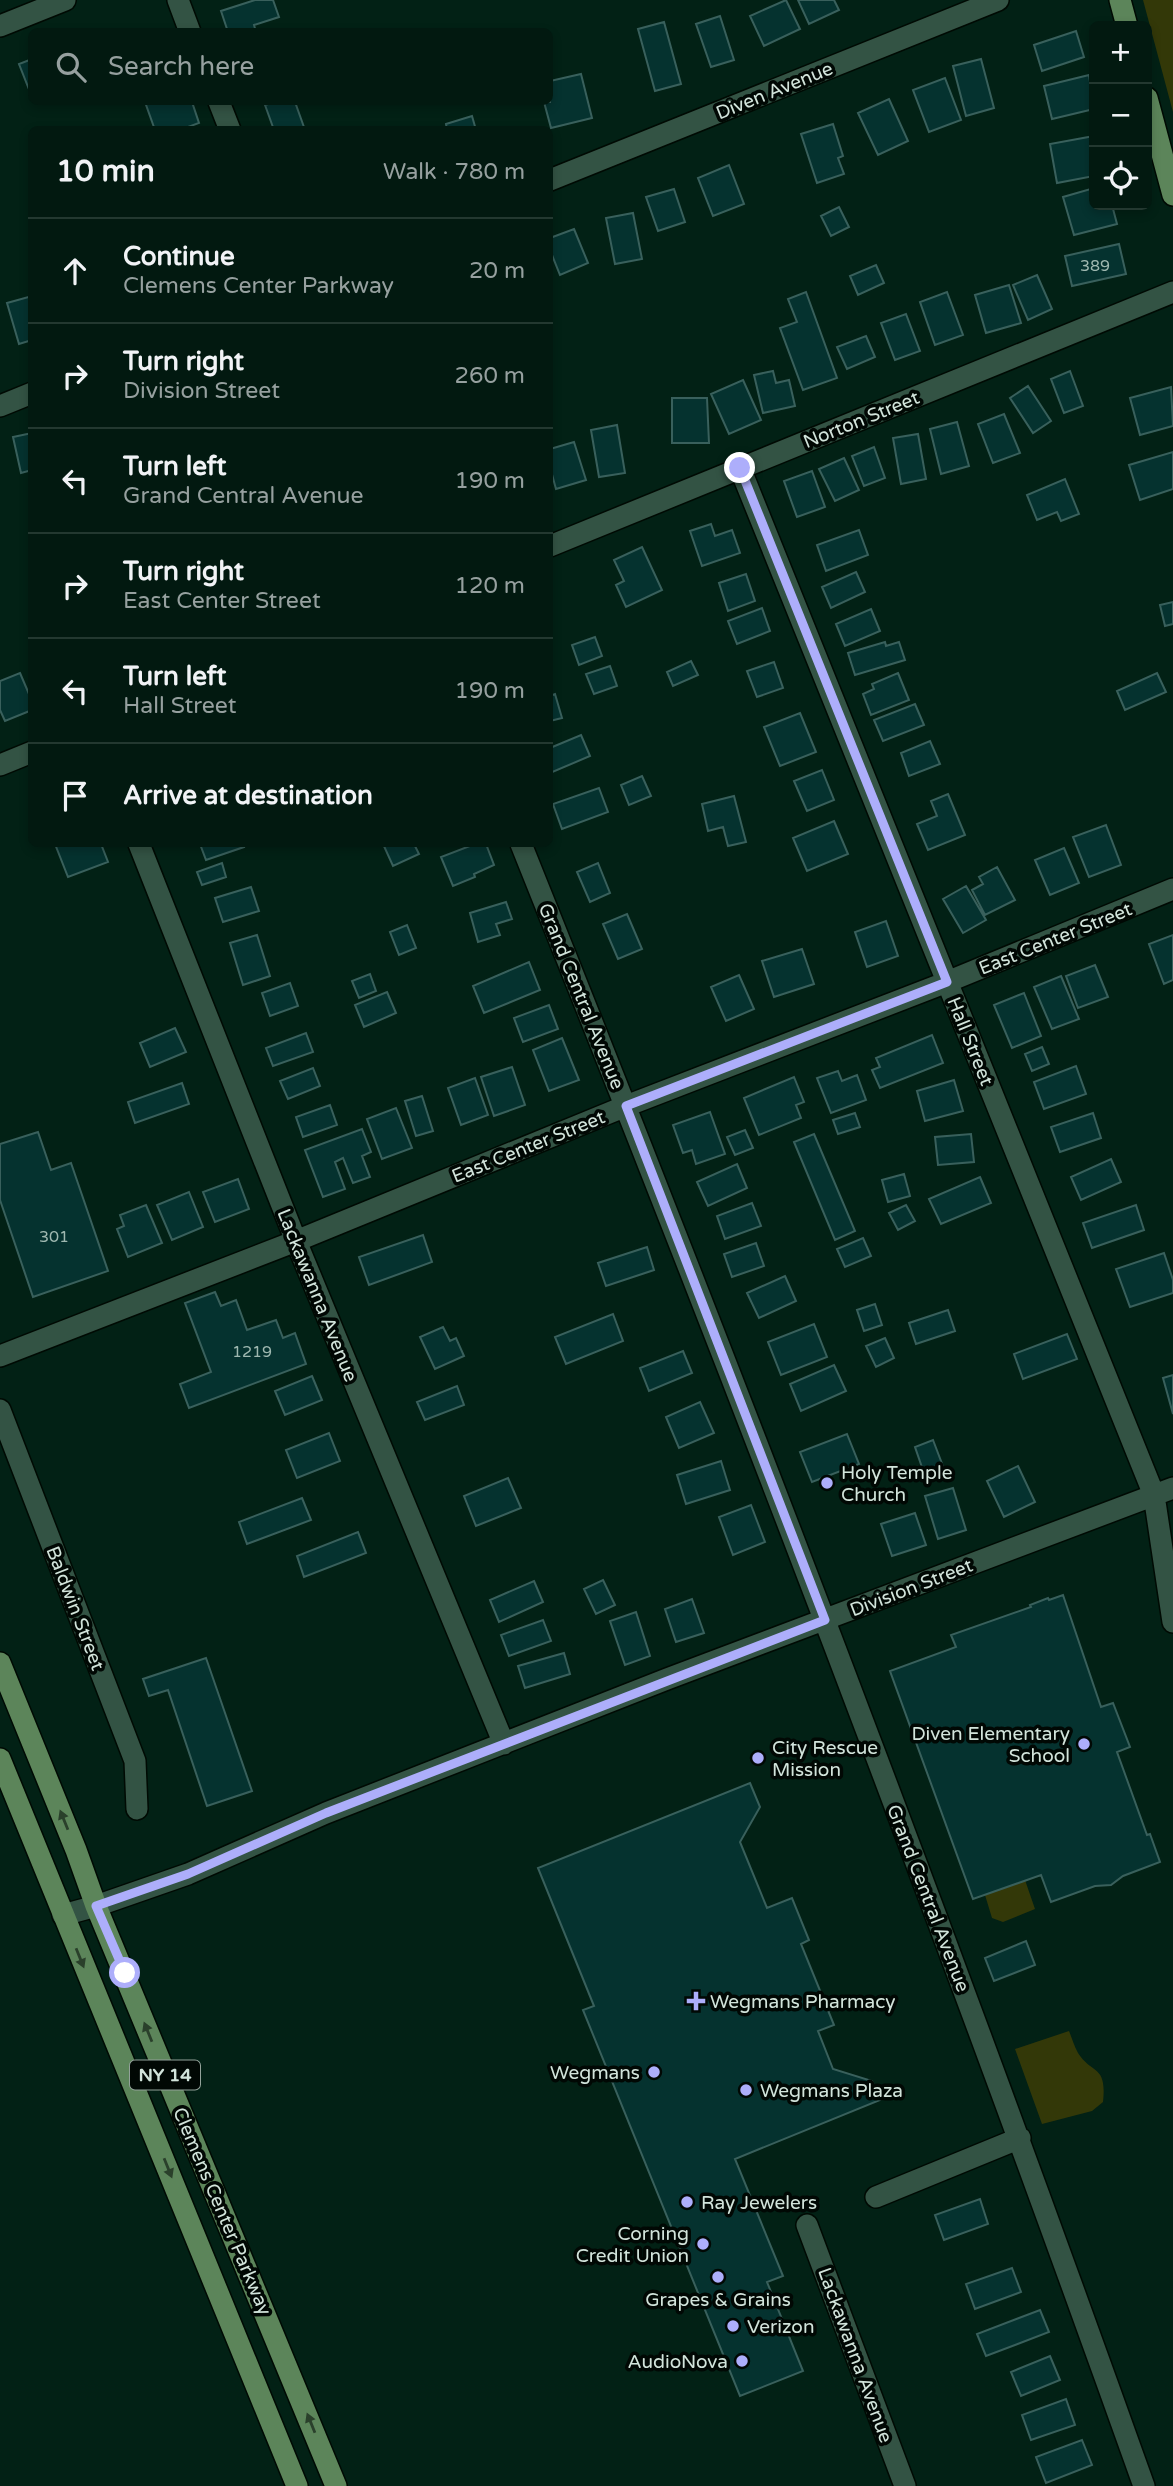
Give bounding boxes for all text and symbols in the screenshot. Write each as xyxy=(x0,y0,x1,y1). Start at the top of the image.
map controls xyxy=(1089,21,1152,210)
button: + xyxy=(1089,21,1152,84)
search box xyxy=(28,28,553,105)
icon: search xyxy=(52,48,90,86)
text: Search here xyxy=(108,51,254,82)
street label: Diven Avenue xyxy=(713,57,836,124)
button: − xyxy=(1089,84,1152,147)
button: locate xyxy=(1089,147,1152,210)
text: 10 min xyxy=(56,153,155,190)
text: Walk · 780 m xyxy=(383,158,525,186)
text: Continue xyxy=(123,241,235,272)
icon: ahead xyxy=(56,252,94,290)
house number: 389 xyxy=(1080,256,1110,276)
text: 20 m xyxy=(469,257,525,285)
text: Clemens Center Parkway xyxy=(123,272,394,300)
text: Turn right xyxy=(123,346,244,377)
icon: right xyxy=(56,357,94,395)
text: 260 m xyxy=(455,362,525,390)
text: Division Street xyxy=(123,377,280,405)
street label: Norton Street xyxy=(800,387,923,453)
text: Turn left xyxy=(123,451,226,482)
route end xyxy=(724,452,755,483)
icon: left xyxy=(56,462,94,500)
text: 190 m xyxy=(455,467,525,495)
text: Grand Central Avenue xyxy=(123,482,364,510)
text: Turn right xyxy=(123,556,244,587)
icon: right xyxy=(56,567,94,605)
text: 120 m xyxy=(455,572,525,600)
text: East Center Street xyxy=(123,587,321,615)
text: Turn left xyxy=(123,661,226,692)
icon: left xyxy=(56,672,94,710)
text: 190 m xyxy=(455,677,525,705)
text: Hall Street xyxy=(123,692,236,720)
icon: arrive xyxy=(56,777,94,815)
text: Arrive at destination xyxy=(123,780,373,811)
street label: East Center Street xyxy=(976,898,1135,980)
street label: Grand Central Avenue xyxy=(534,900,628,1093)
street label: Hall Street xyxy=(942,994,998,1089)
street label: East Center Street xyxy=(449,1106,608,1188)
street label: Lackawanna Avenue xyxy=(272,1206,362,1385)
house number: 301 xyxy=(39,1227,69,1247)
house number: 1219 xyxy=(232,1342,272,1362)
place label: Holy Temple Church xyxy=(841,1462,953,1506)
marker: Holy Temple Church xyxy=(819,1475,835,1491)
street label: Baldwin Street xyxy=(41,1543,109,1674)
street label: Division Street xyxy=(847,1554,976,1621)
place label: Diven Elementary School xyxy=(911,1723,1070,1767)
marker: Diven Elementary School xyxy=(1076,1736,1092,1752)
place label: City Rescue Mission xyxy=(772,1737,878,1781)
marker: City Rescue Mission xyxy=(750,1750,766,1766)
street label: Grand Central Avenue xyxy=(882,1802,974,1995)
one-way arrow xyxy=(59,1810,70,1831)
one-way arrow xyxy=(75,1948,86,1969)
route start xyxy=(109,1957,140,1988)
place label: Wegmans Pharmacy xyxy=(710,1991,895,2013)
marker: Wegmans Pharmacy xyxy=(688,1993,704,2009)
one-way arrow xyxy=(142,2021,153,2042)
road number: NY 14 xyxy=(130,2060,200,2090)
place label: Wegmans xyxy=(550,2062,640,2084)
marker: Wegmans xyxy=(646,2064,662,2080)
place label: Wegmans Plaza xyxy=(760,2080,903,2102)
marker: Wegmans Plaza xyxy=(738,2082,754,2098)
street label: Clemens Center Parkway xyxy=(168,2104,276,2319)
one-way arrow xyxy=(162,2158,173,2179)
place label: Ray Jewelers xyxy=(701,2192,817,2214)
marker: Ray Jewelers xyxy=(679,2194,695,2210)
place label: Corning Credit Union xyxy=(576,2223,689,2267)
marker: Corning Credit Union xyxy=(695,2236,711,2252)
street label: Lackawanna Avenue xyxy=(813,2265,897,2446)
marker: Grapes & Grains xyxy=(710,2269,726,2285)
place label: Grapes & Grains xyxy=(645,2289,791,2311)
place label: Verizon xyxy=(747,2316,815,2338)
marker: Verizon xyxy=(725,2318,741,2334)
place label: AudioNova xyxy=(627,2351,728,2373)
marker: AudioNova xyxy=(734,2353,750,2369)
one-way arrow xyxy=(305,2412,316,2433)

